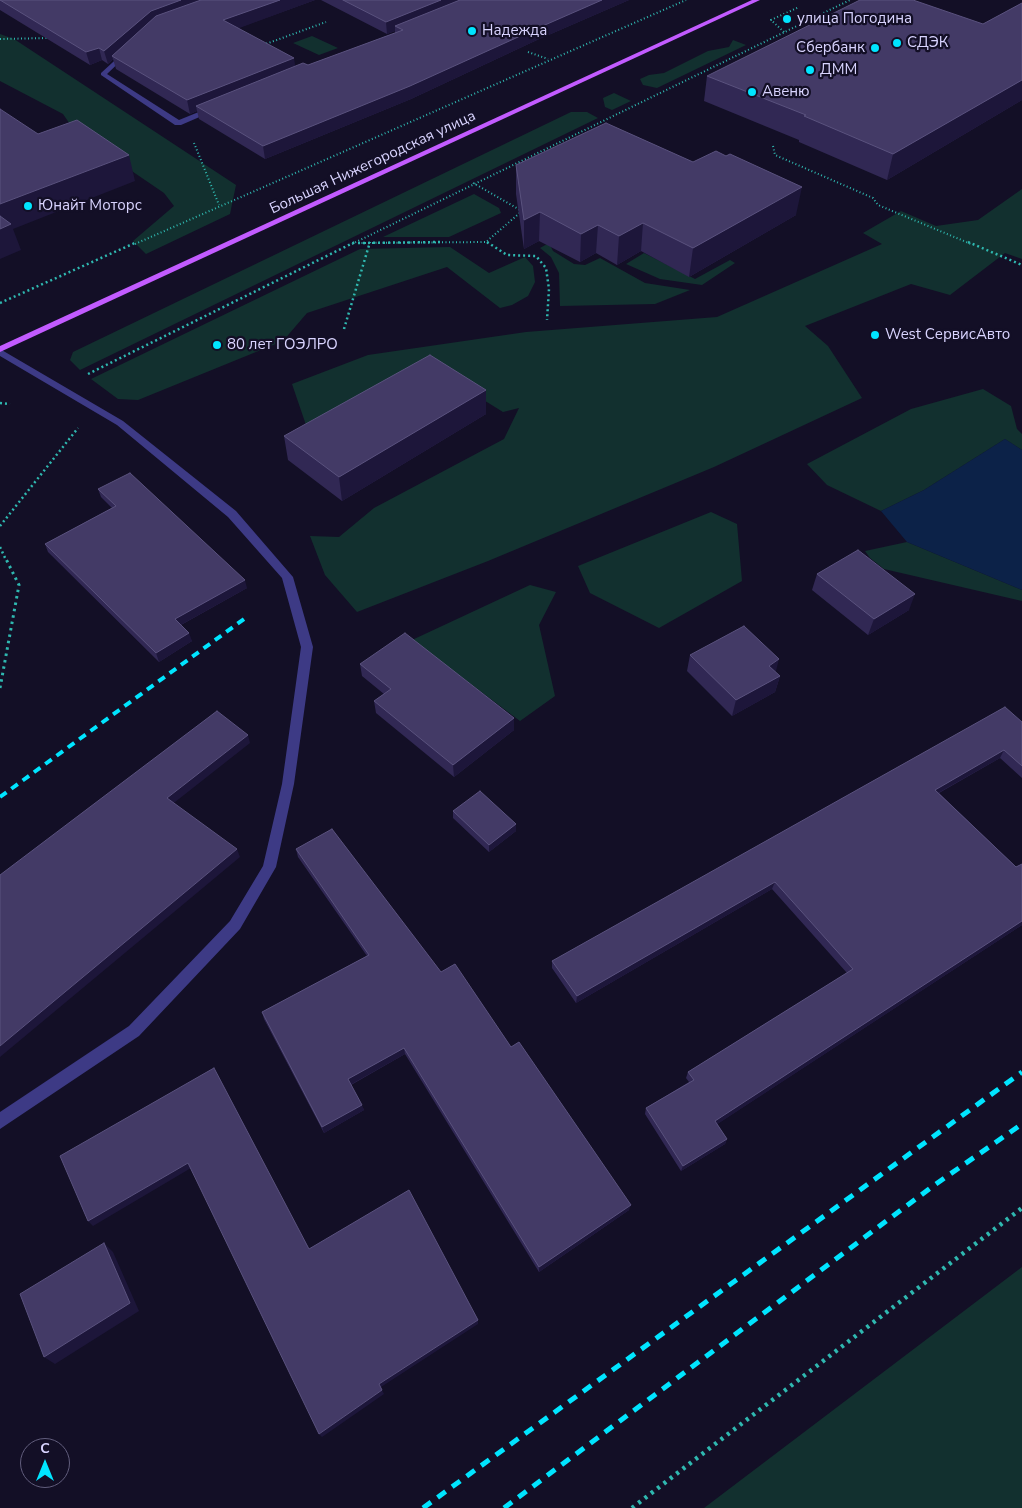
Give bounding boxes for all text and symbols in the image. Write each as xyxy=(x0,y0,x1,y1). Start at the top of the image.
place label: улица Погодина xyxy=(797,10,912,28)
marker: улица Погодина xyxy=(781,13,793,25)
place label: Надежда xyxy=(482,22,547,40)
marker: Надежда xyxy=(466,25,478,37)
place label: СДЭК xyxy=(907,34,948,52)
marker: СДЭК xyxy=(891,37,903,49)
place label: Сбербанк xyxy=(796,39,865,57)
marker: Сбербанк xyxy=(869,42,881,54)
place label: ДММ xyxy=(820,61,857,79)
marker: ДММ xyxy=(804,64,816,76)
place label: Авеню xyxy=(762,83,810,101)
marker: Авеню xyxy=(746,86,758,98)
street label: Большая Нижегородская улица xyxy=(267,107,479,219)
place label: Юнайт Моторс xyxy=(38,197,142,215)
marker: Юнайт Моторс xyxy=(22,200,34,212)
place label: West СервисАвто xyxy=(885,326,1010,344)
marker: West СервисАвто xyxy=(869,329,881,341)
place label: 80 лет ГОЭЛРО xyxy=(227,336,338,354)
marker: 80 лет ГОЭЛРО xyxy=(211,339,223,351)
north arrow xyxy=(20,1438,70,1488)
text: С xyxy=(40,1439,50,1458)

